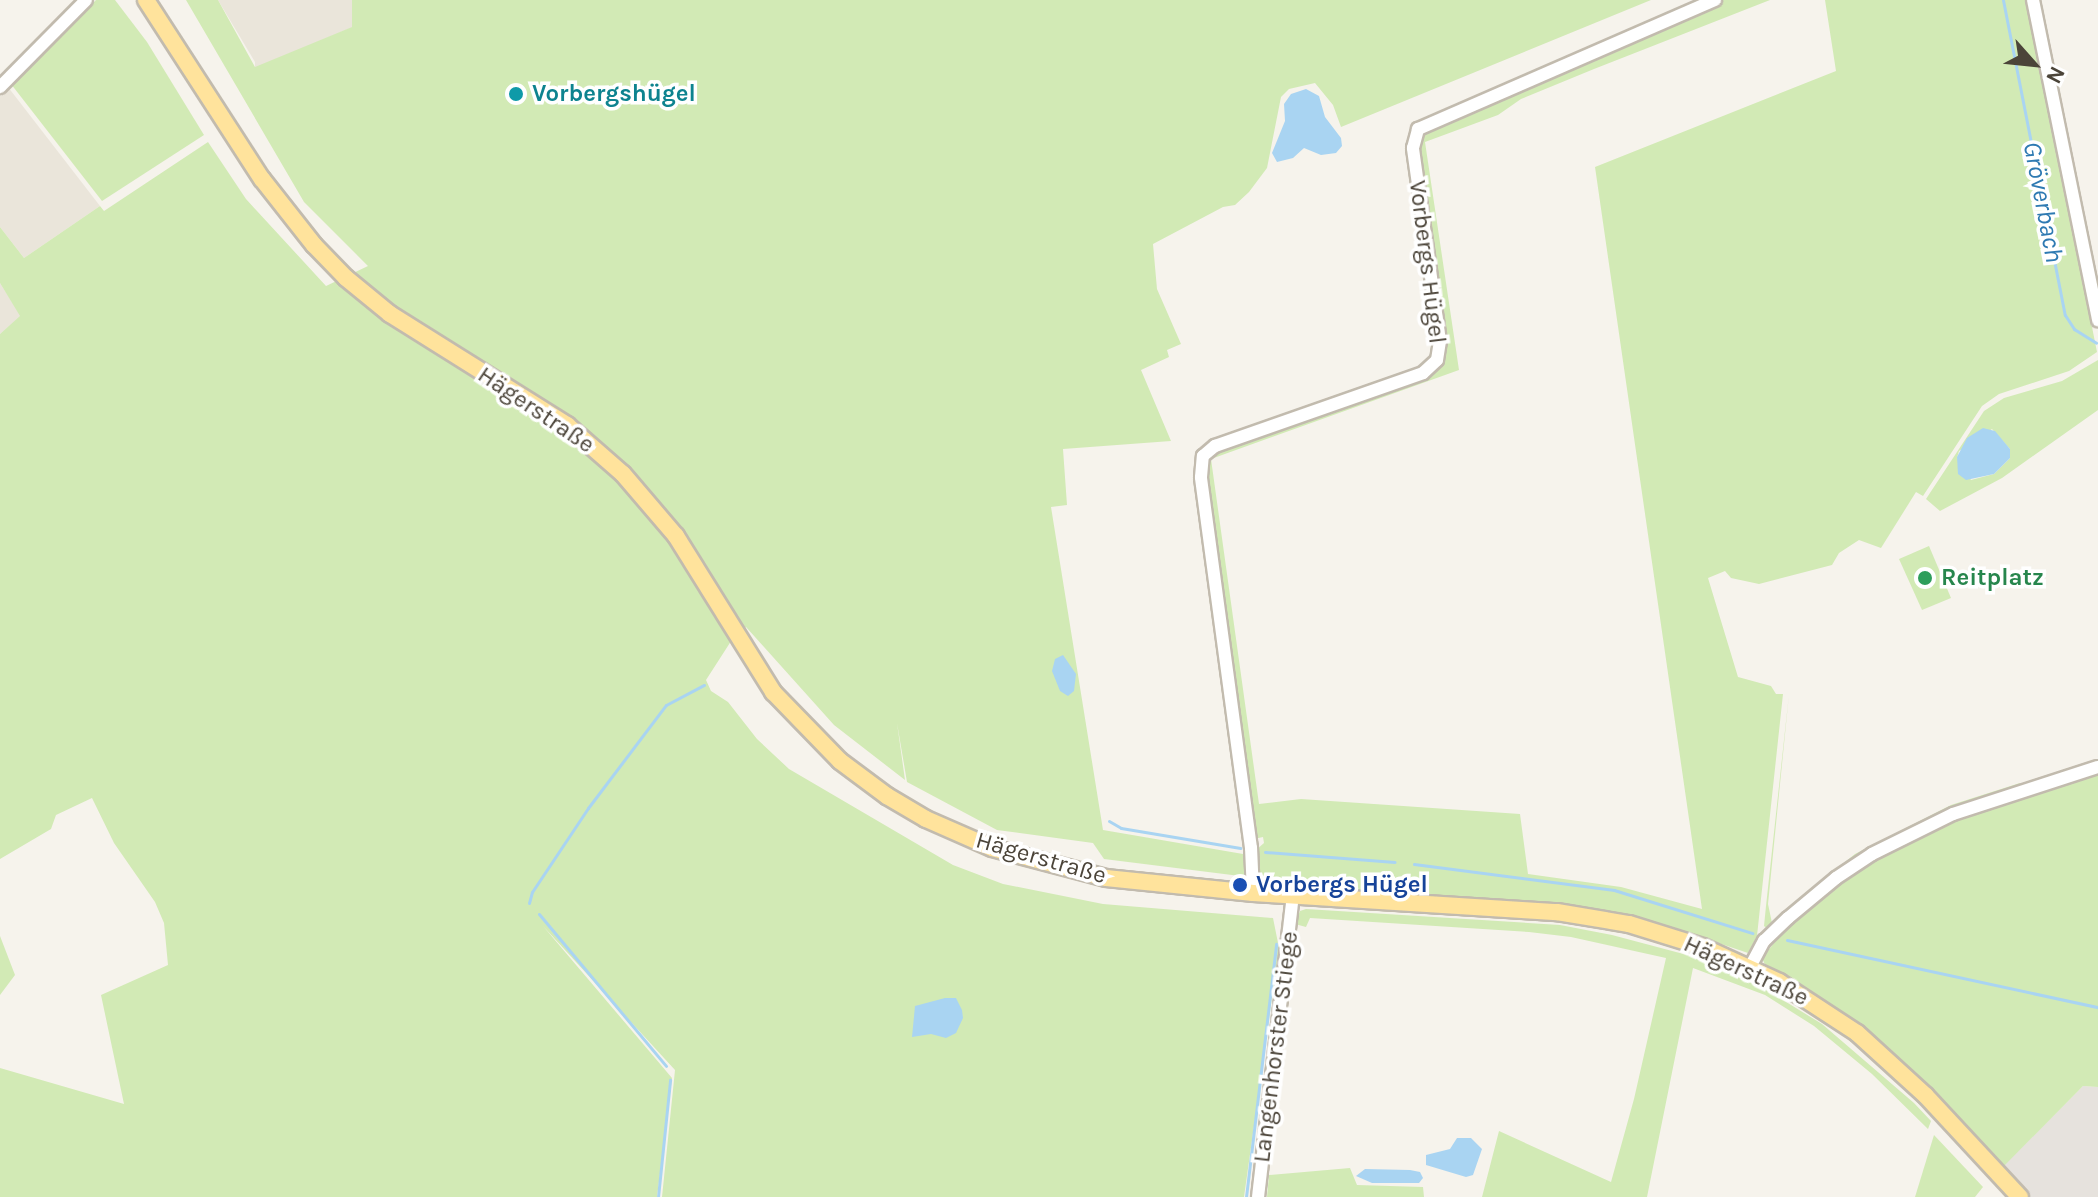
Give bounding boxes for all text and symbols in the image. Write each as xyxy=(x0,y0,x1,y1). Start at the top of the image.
north arrow xyxy=(1994,24,2074,104)
text: N xyxy=(2040,62,2071,88)
place label: Vorbergshügel xyxy=(532,80,696,108)
marker: Vorbergshügel xyxy=(507,85,525,103)
water label: Gröverbach xyxy=(2016,139,2070,265)
street label: Vorbergs Hügel xyxy=(1403,179,1451,345)
street label: Hägerstraße xyxy=(472,360,600,460)
place label: Reitplatz xyxy=(1941,564,2044,592)
marker: Reitplatz xyxy=(1916,569,1934,587)
street label: Hägerstraße xyxy=(972,826,1110,890)
place label: Vorbergs Hügel xyxy=(1256,871,1428,899)
marker: Vorbergs Hügel xyxy=(1231,876,1249,894)
street label: Langenhorster Stiege xyxy=(1248,930,1304,1164)
street label: Hägerstraße xyxy=(1679,930,1813,1012)

